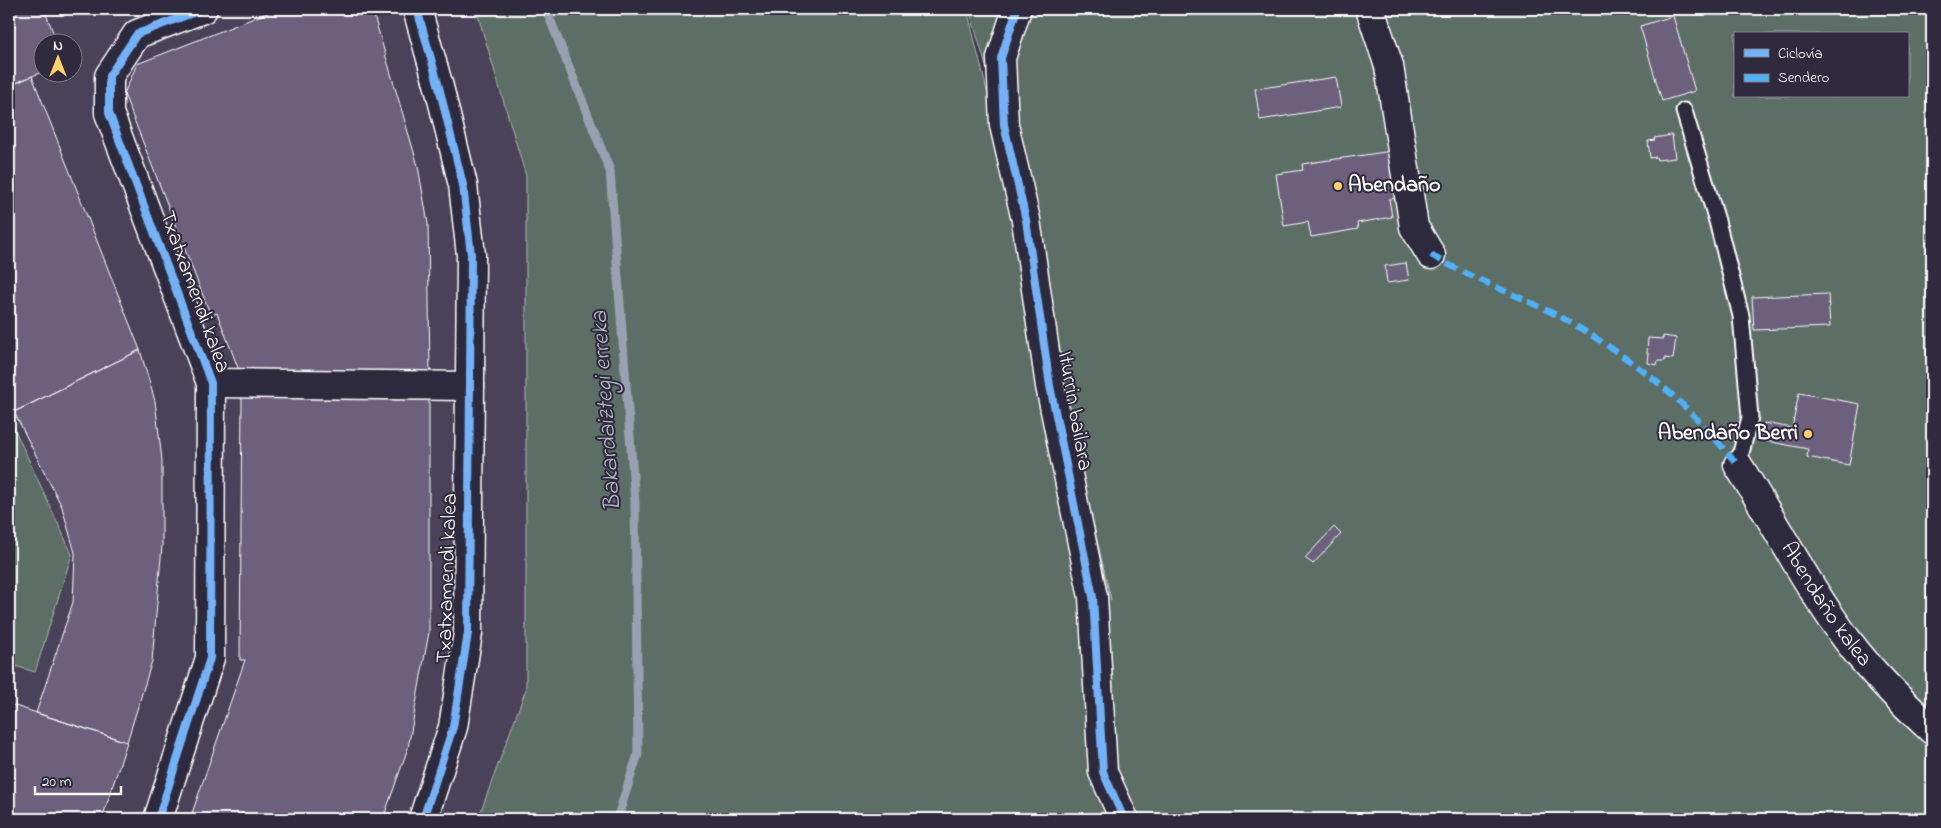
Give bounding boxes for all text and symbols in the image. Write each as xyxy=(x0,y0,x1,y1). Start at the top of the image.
north arrow xyxy=(32,32,82,82)
legend xyxy=(1734,32,1908,98)
text: N xyxy=(53,36,63,57)
text: Ciclovía xyxy=(1778,43,1823,65)
text: Sendero xyxy=(1778,67,1830,89)
place label: Abendaño xyxy=(1348,170,1440,202)
marker: Abendaño xyxy=(1332,180,1344,192)
street label: Txatxamendi kalea xyxy=(150,207,238,377)
water label: Bakardaiztegi erreka xyxy=(582,309,631,512)
street label: Iturrin bailara xyxy=(1048,349,1100,473)
place label: Abendaño Berri xyxy=(1658,418,1798,450)
marker: Abendaño Berri xyxy=(1802,428,1814,440)
street label: Txatxamendi kalea xyxy=(429,492,467,664)
street label: Abendaño kalea xyxy=(1772,536,1879,675)
scale bar xyxy=(35,763,121,795)
text: 20 m xyxy=(42,771,72,793)

